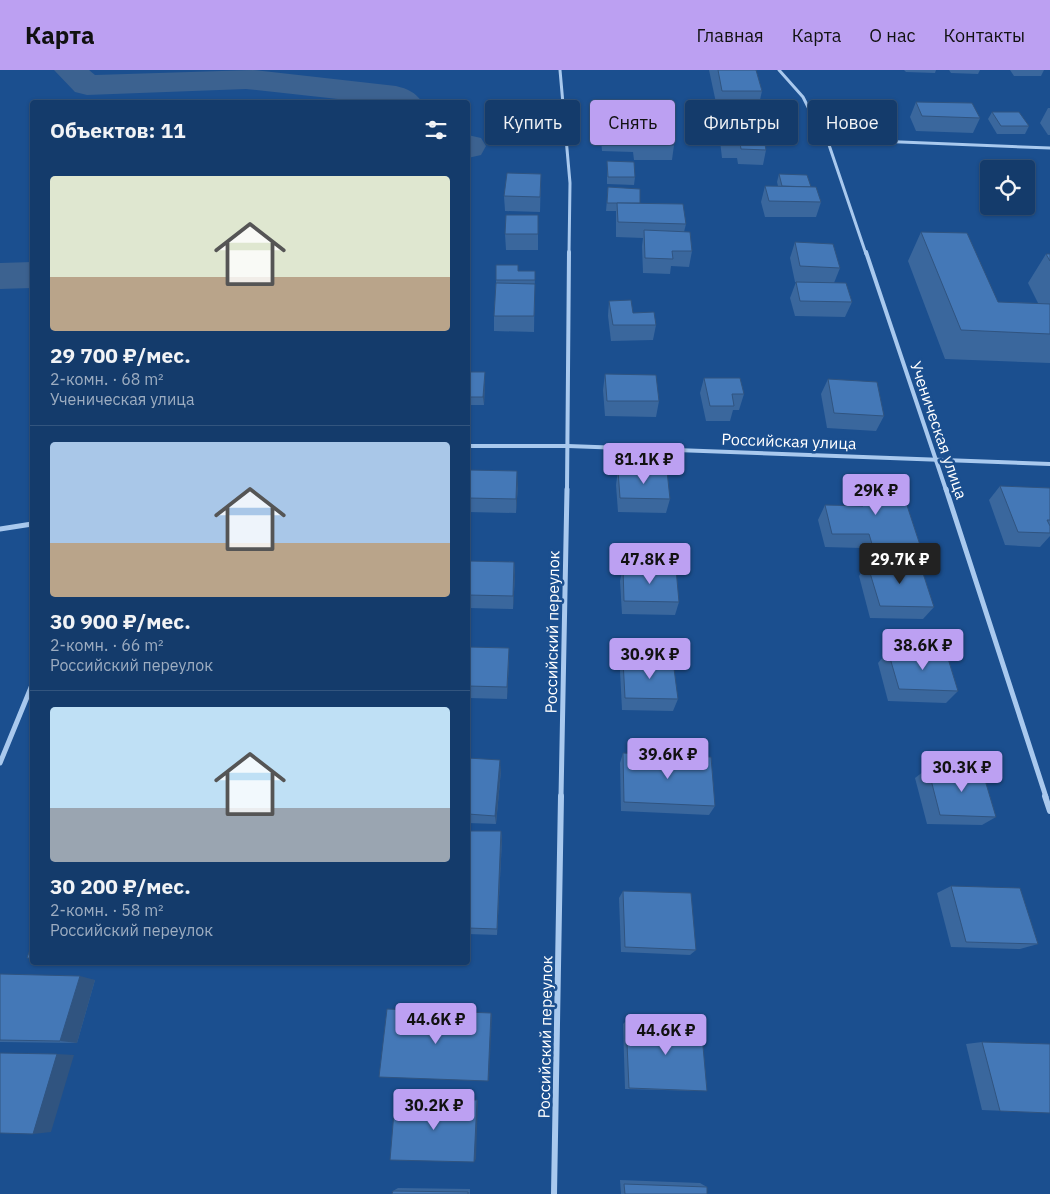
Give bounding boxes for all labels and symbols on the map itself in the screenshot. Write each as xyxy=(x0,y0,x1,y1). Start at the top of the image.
street label: Ученическая улица xyxy=(906,358,972,502)
street label: Российская улица xyxy=(721,429,857,453)
pin: 81.1K ₽ xyxy=(598,442,690,485)
pin: 29K ₽ xyxy=(841,474,911,516)
pin: 47.8K ₽ xyxy=(604,542,696,585)
pin: 29.7K ₽ xyxy=(854,542,946,585)
street label: Российский переулок xyxy=(541,550,563,714)
pin: 38.6K ₽ xyxy=(877,628,969,671)
pin: 30.9K ₽ xyxy=(604,638,696,680)
pin: 39.6K ₽ xyxy=(622,738,714,780)
pin: 30.3K ₽ xyxy=(916,750,1008,793)
street label: Российский переулок xyxy=(534,955,556,1119)
pin: 44.6K ₽ xyxy=(390,1002,482,1045)
pin: 44.6K ₽ xyxy=(620,1014,712,1056)
pin: 30.2K ₽ xyxy=(388,1088,480,1131)

